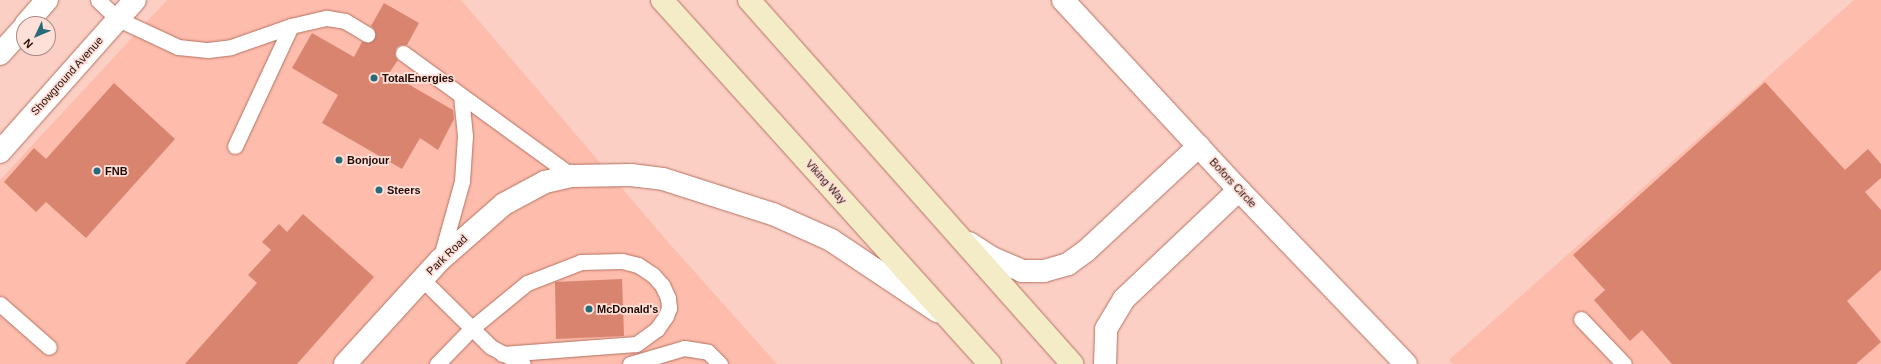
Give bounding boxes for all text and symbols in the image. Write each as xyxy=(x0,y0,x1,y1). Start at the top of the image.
north arrow xyxy=(16,16,56,56)
street label: Showground Avenue xyxy=(28,34,106,118)
text: N xyxy=(21,37,35,51)
place label: TotalEnergies xyxy=(382,71,454,85)
marker: TotalEnergies xyxy=(369,73,379,83)
place label: Bonjour xyxy=(347,153,389,167)
marker: Bonjour xyxy=(334,155,344,165)
street label: Bofors Circle xyxy=(1207,155,1259,211)
street label: Viking Way xyxy=(803,157,849,207)
place label: FNB xyxy=(105,164,128,178)
marker: FNB xyxy=(92,166,102,176)
place label: Steers xyxy=(387,183,421,197)
marker: Steers xyxy=(374,185,384,195)
street label: Park Road xyxy=(424,232,470,278)
place label: McDonald's xyxy=(597,302,658,316)
marker: McDonald's xyxy=(584,304,594,314)

